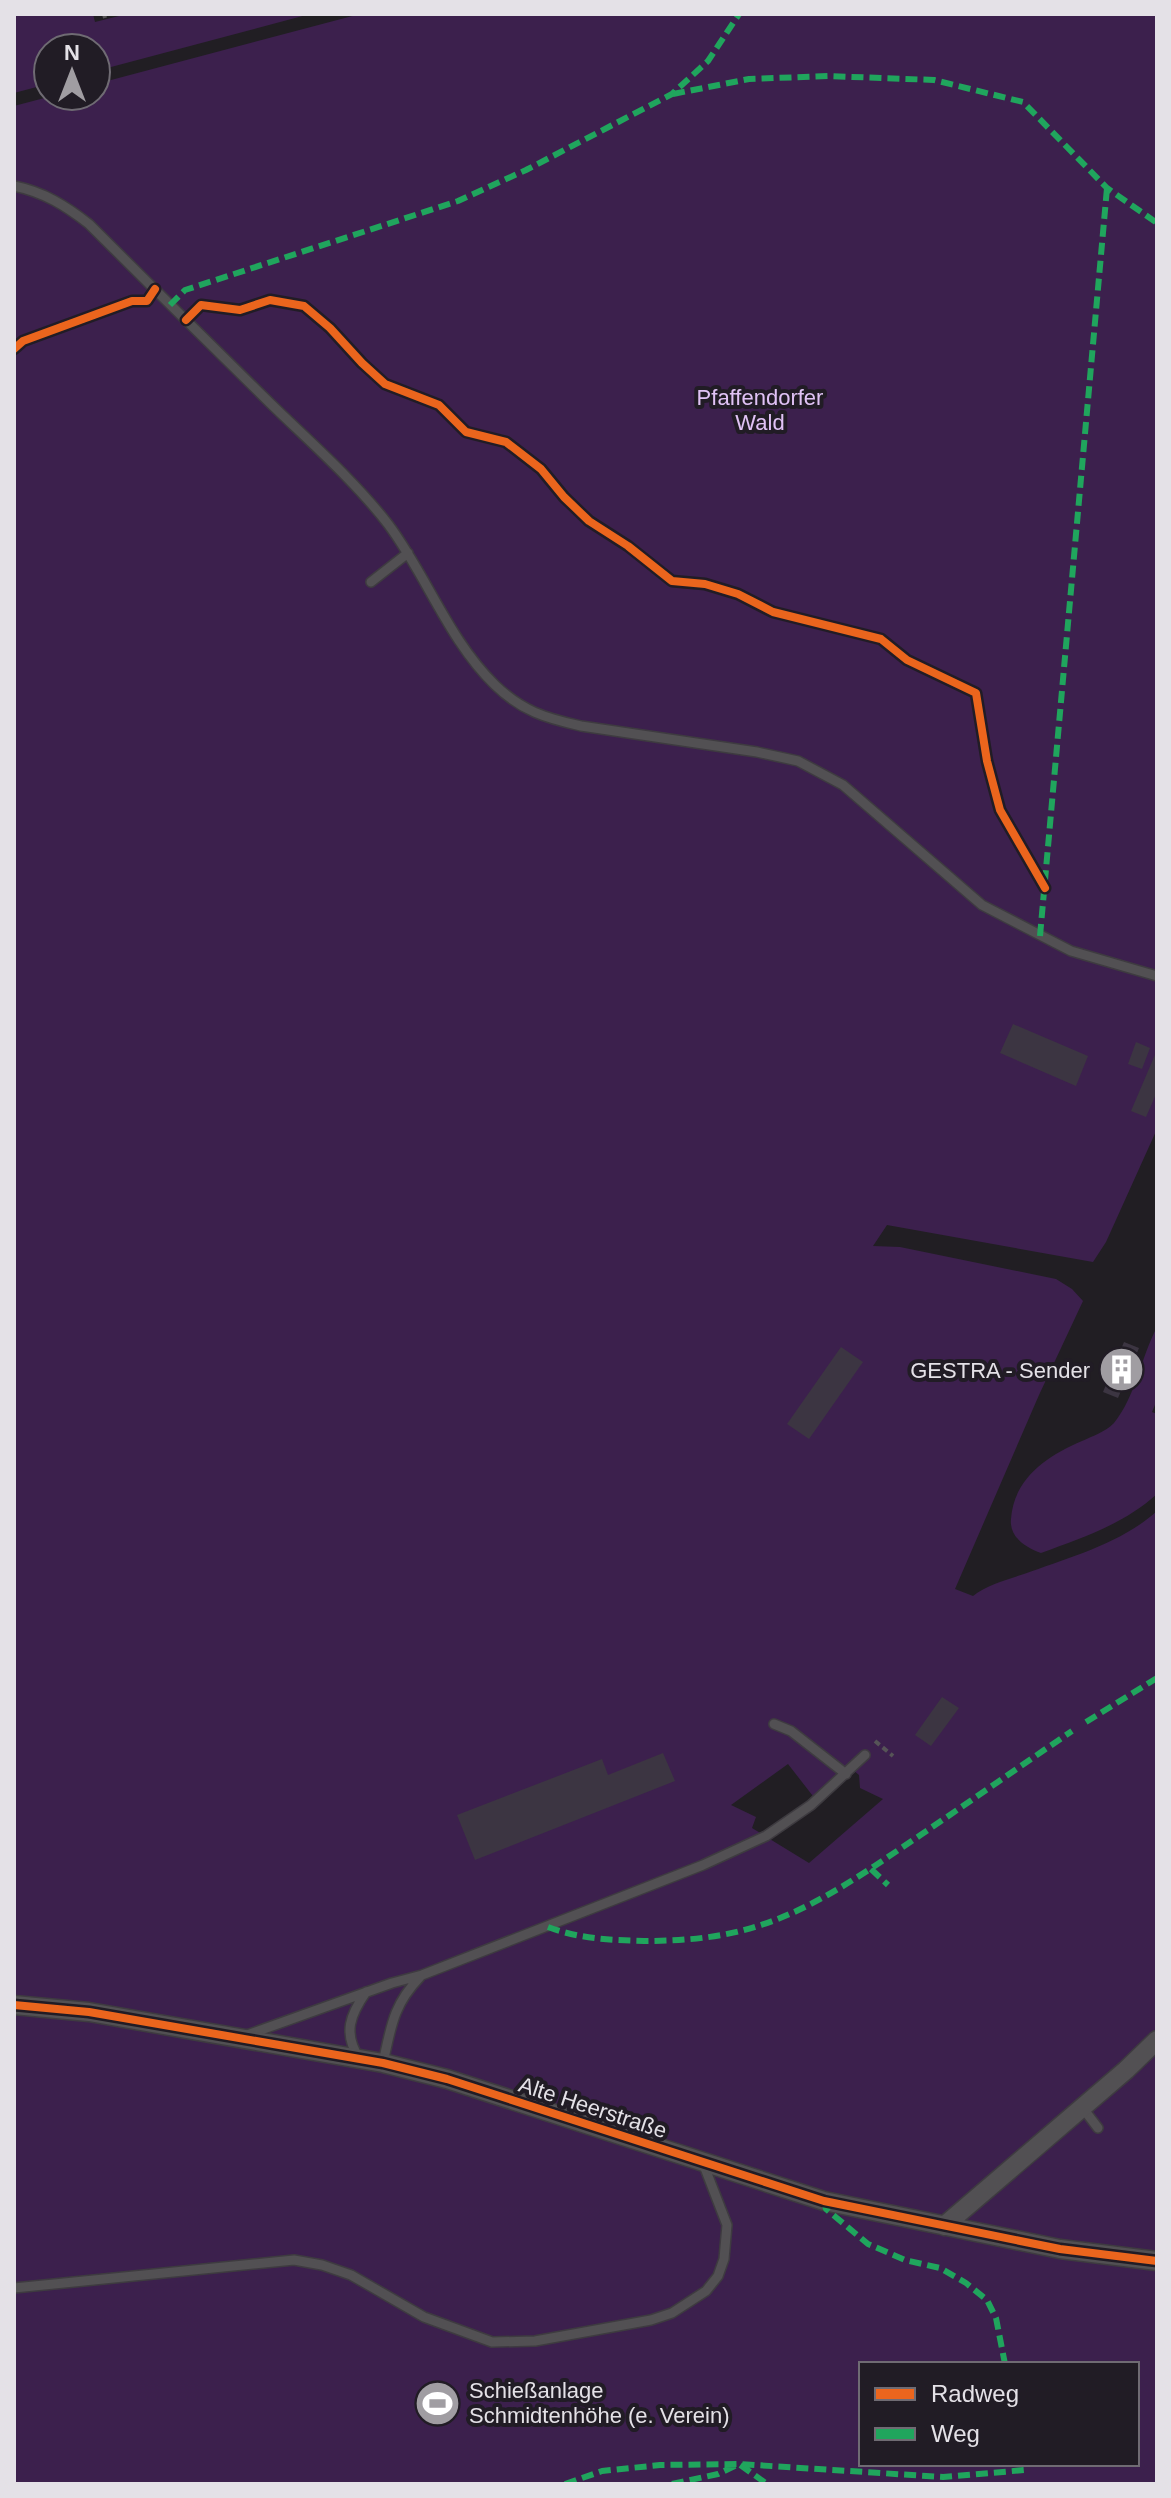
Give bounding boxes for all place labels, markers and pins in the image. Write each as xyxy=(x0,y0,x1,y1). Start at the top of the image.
building icon: GESTRA - Sender xyxy=(1097,1346,1145,1394)
place label: GESTRA - Sender xyxy=(910,1358,1090,1383)
place label: Schießanlage Schmidtenhöhe (e. Verein) xyxy=(469,2378,730,2428)
sports icon: Schießanlage Schmidtenhöhe (e. Verein) xyxy=(414,2379,462,2427)

